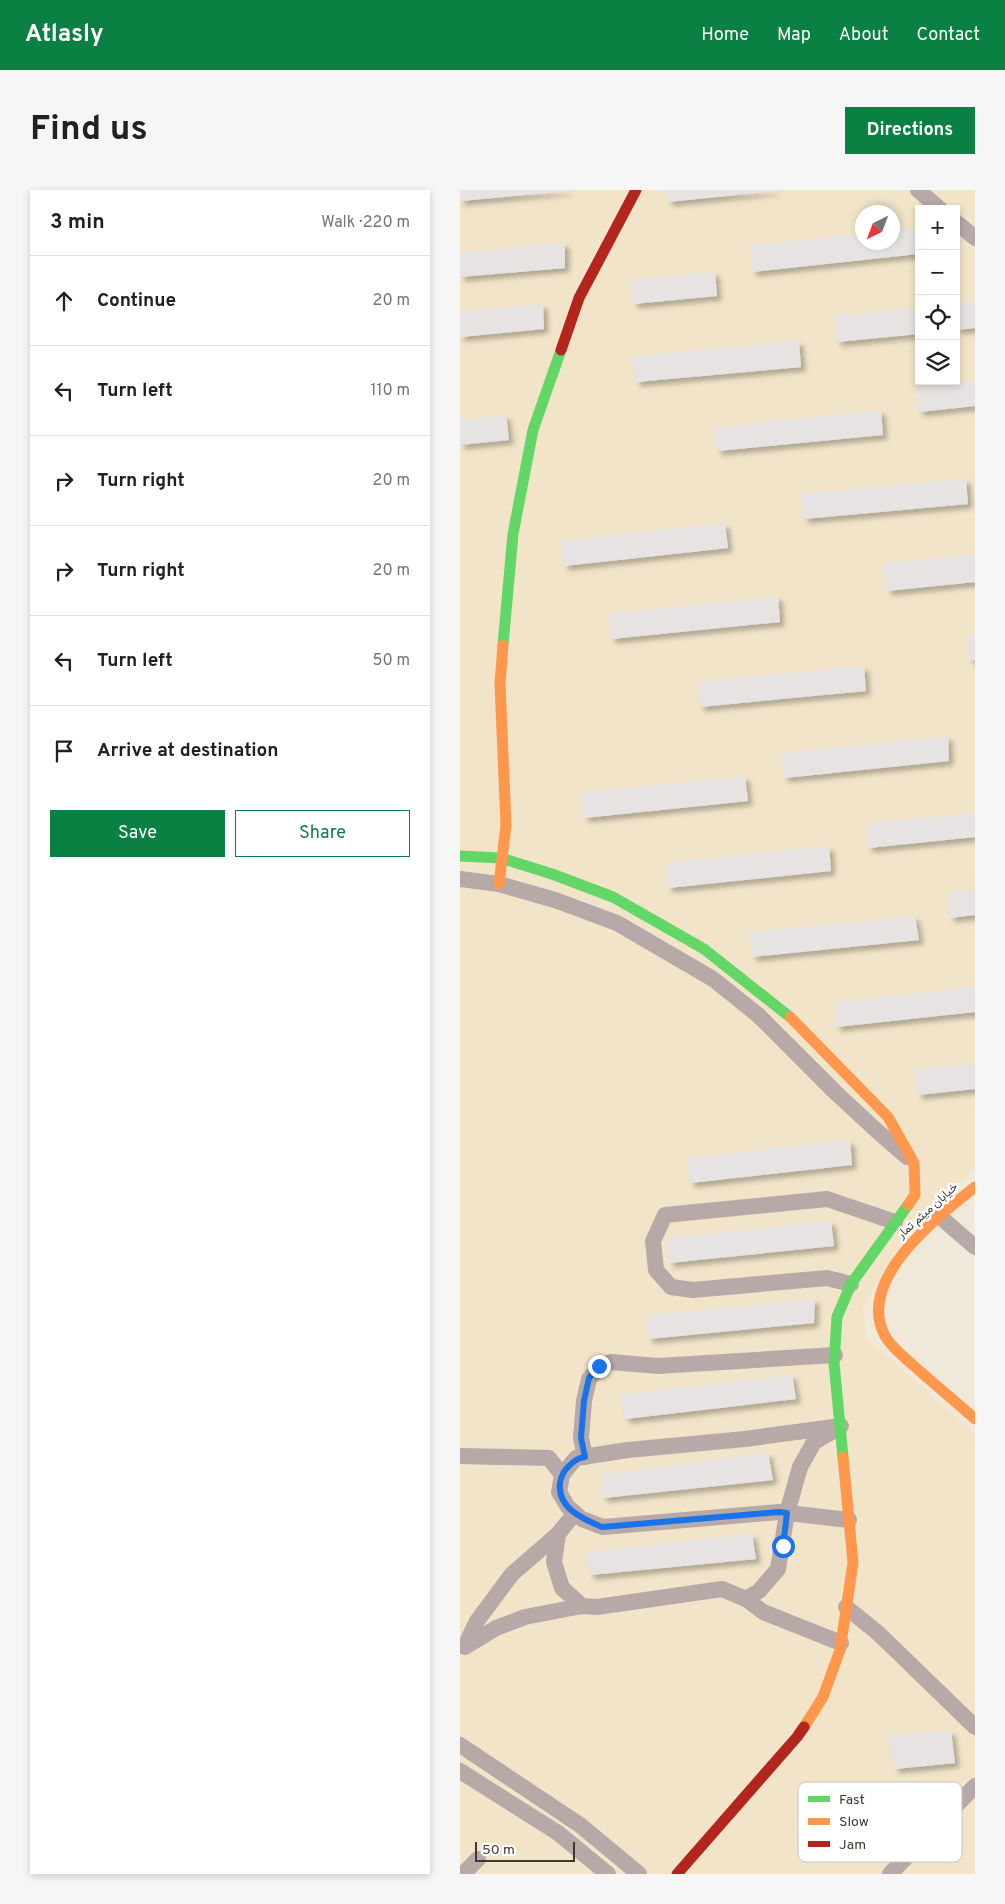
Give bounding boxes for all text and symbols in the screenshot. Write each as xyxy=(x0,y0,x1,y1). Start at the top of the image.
text: Atlasly xyxy=(25,20,104,50)
text: Home xyxy=(701,24,749,47)
text: Map xyxy=(777,24,811,47)
text: About xyxy=(839,24,888,47)
text: Contact xyxy=(916,24,980,47)
button: Directions xyxy=(845,107,975,154)
text: Find us xyxy=(30,108,148,152)
north arrow xyxy=(855,205,900,250)
map controls xyxy=(915,205,960,385)
button: + xyxy=(915,205,960,250)
text: 3 min xyxy=(50,209,105,236)
text: Walk · 220 m xyxy=(321,213,410,233)
button: − xyxy=(915,250,960,295)
icon: ahead xyxy=(50,287,78,315)
text: Continue xyxy=(97,289,176,313)
text: 20 m xyxy=(373,291,410,311)
button: locate xyxy=(915,295,960,340)
button: layers xyxy=(915,340,960,385)
icon: left xyxy=(50,377,78,405)
text: Turn left xyxy=(97,379,173,403)
text: 110 m xyxy=(370,381,410,401)
icon: right xyxy=(50,467,78,495)
text: Turn right xyxy=(97,469,185,493)
text: 20 m xyxy=(373,471,410,491)
icon: right xyxy=(50,557,78,585)
text: Turn right xyxy=(97,559,185,583)
text: 20 m xyxy=(373,561,410,581)
icon: left xyxy=(50,647,78,675)
text: Turn left xyxy=(97,649,173,673)
text: 50 m xyxy=(373,651,410,671)
icon: arrive xyxy=(50,737,78,765)
text: Arrive at destination xyxy=(97,739,278,763)
button: Save xyxy=(50,810,225,857)
button: Share xyxy=(235,810,410,857)
street label: خیابان میثم تمار xyxy=(893,1179,962,1243)
route end xyxy=(588,1355,611,1378)
route start xyxy=(772,1535,795,1558)
legend xyxy=(798,1782,962,1862)
text: Fast xyxy=(839,1792,865,1809)
text: Slow xyxy=(839,1814,869,1831)
text: Jam xyxy=(839,1837,866,1854)
scale bar xyxy=(475,1839,575,1862)
text: 50 m xyxy=(482,1842,515,1859)

